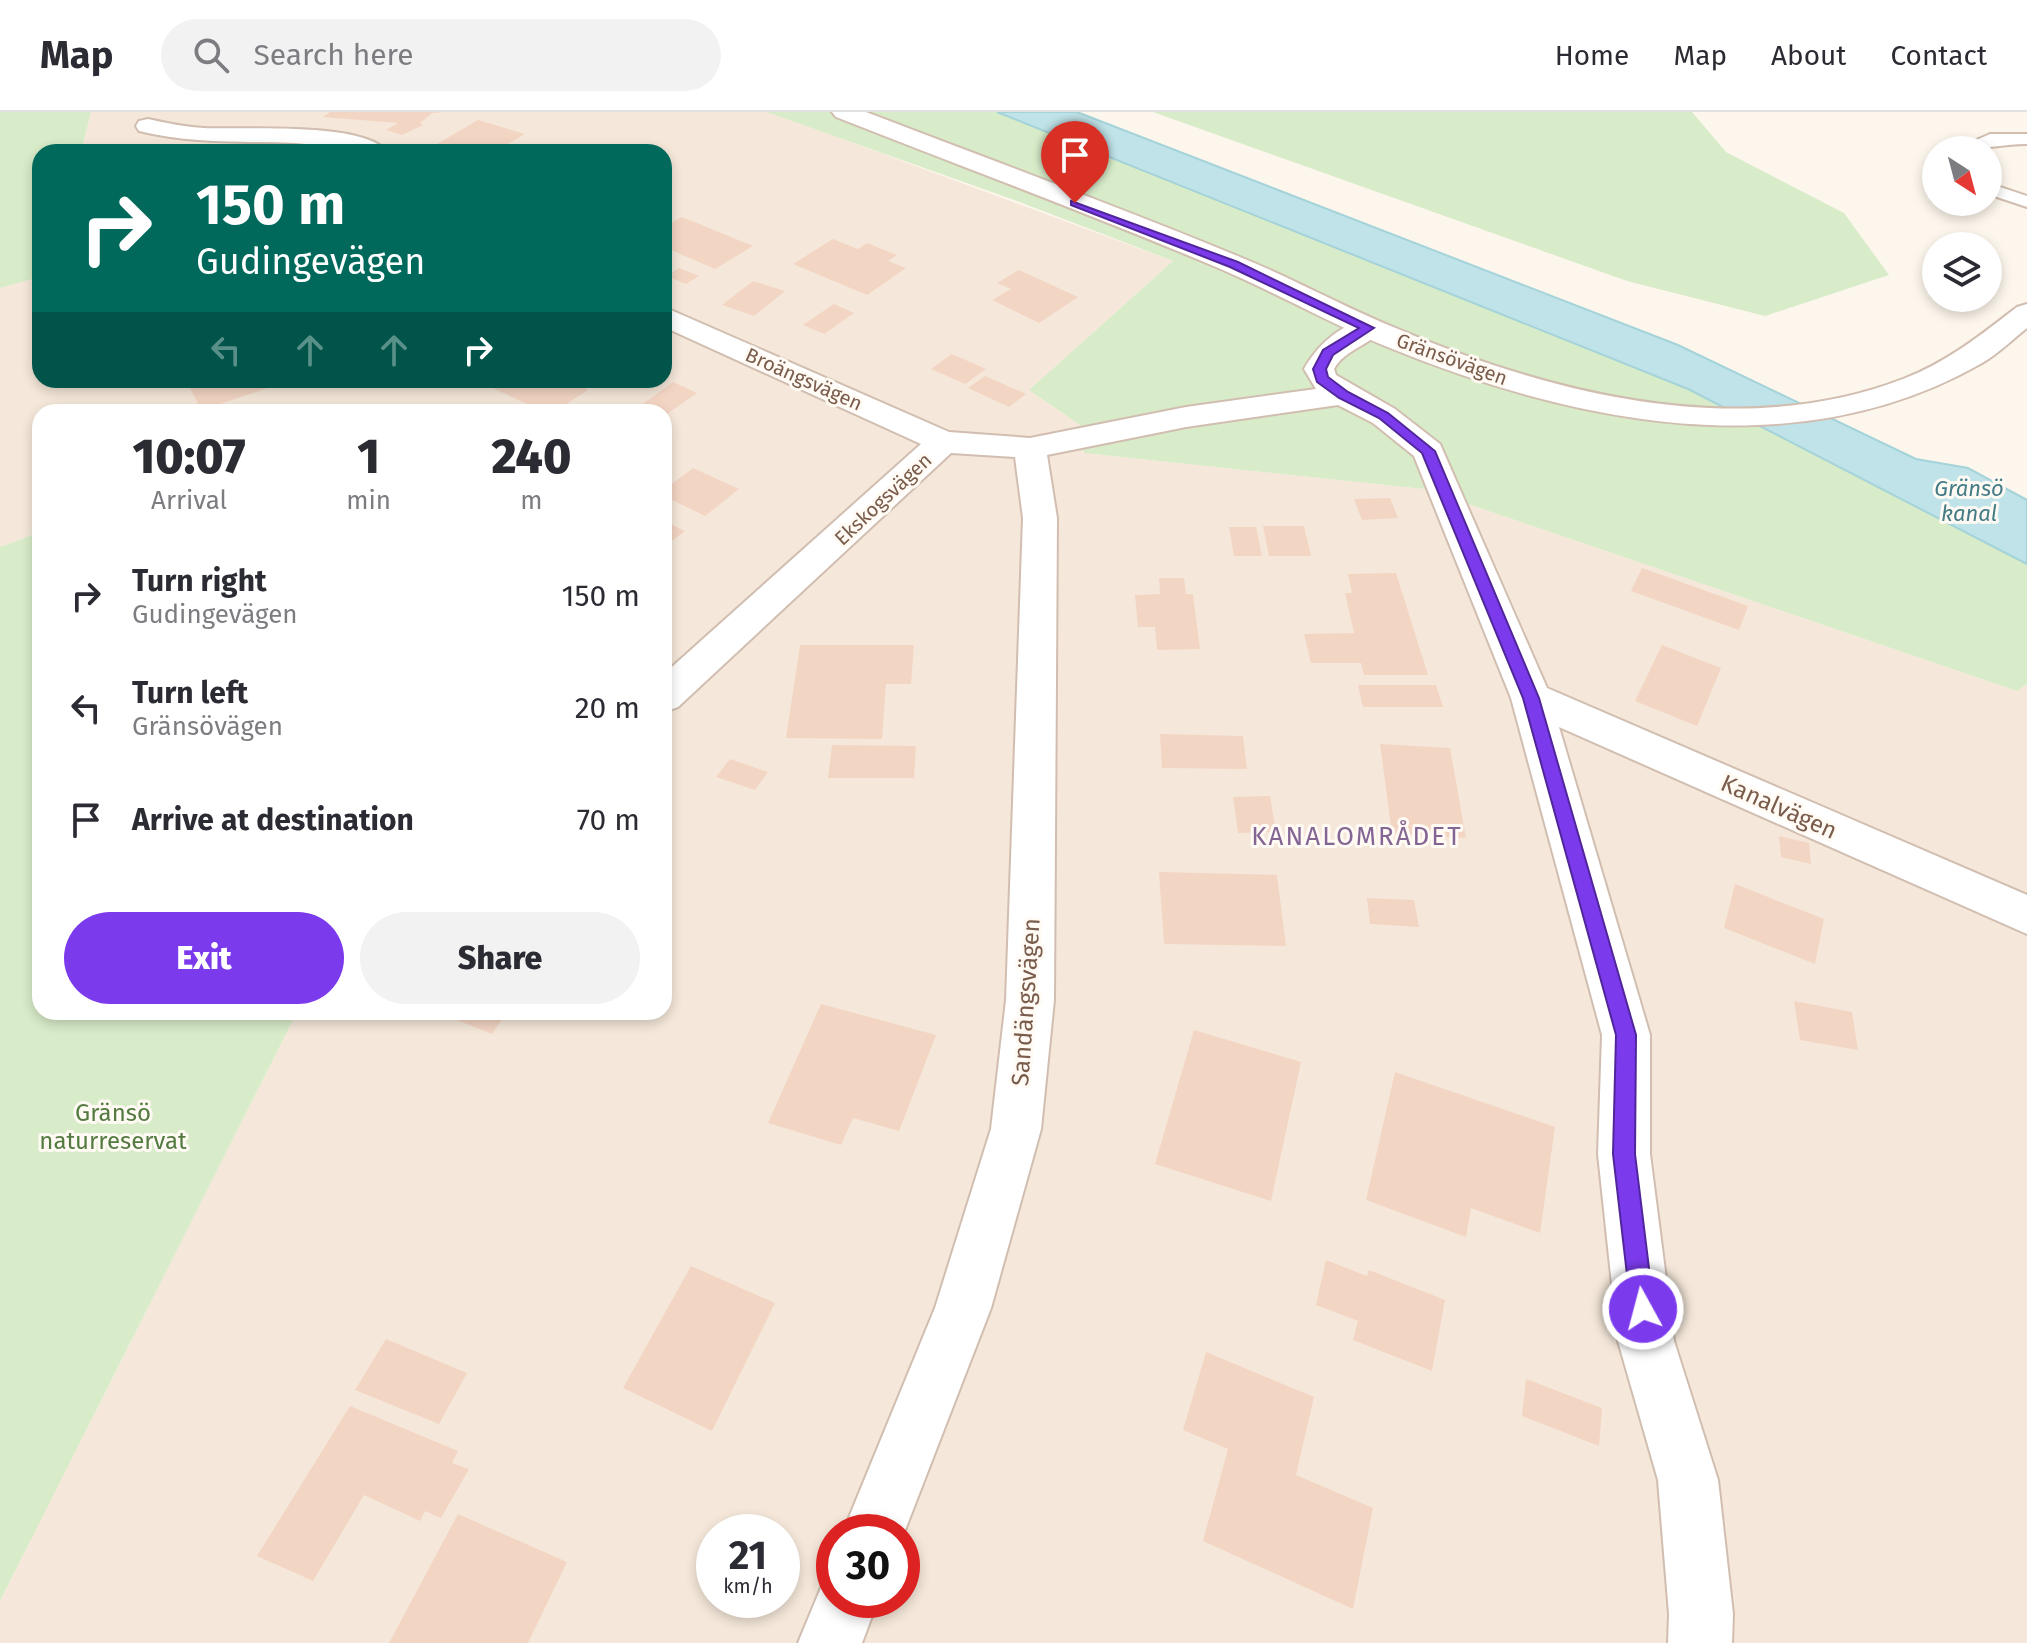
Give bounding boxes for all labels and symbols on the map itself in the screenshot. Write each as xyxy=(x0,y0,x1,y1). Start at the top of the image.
pin xyxy=(1041,121,1109,203)
north arrow xyxy=(1922,136,2002,216)
street label: Gränsövägen xyxy=(1393,328,1511,390)
street label: Broängsvägen xyxy=(742,343,866,415)
street label: Ekskogsvägen xyxy=(829,448,937,550)
water label: Gränsö kanal xyxy=(1934,475,2004,527)
street label: Kanalvägen xyxy=(1717,769,1841,845)
district label: KANALOMRÅDET xyxy=(1251,819,1463,852)
street label: Sandängsvägen xyxy=(1006,917,1046,1087)
park label: Gränsö naturreservat xyxy=(39,1099,187,1155)
position arrow xyxy=(1601,1267,1685,1351)
speed limit sign: 30 xyxy=(816,1514,920,1618)

